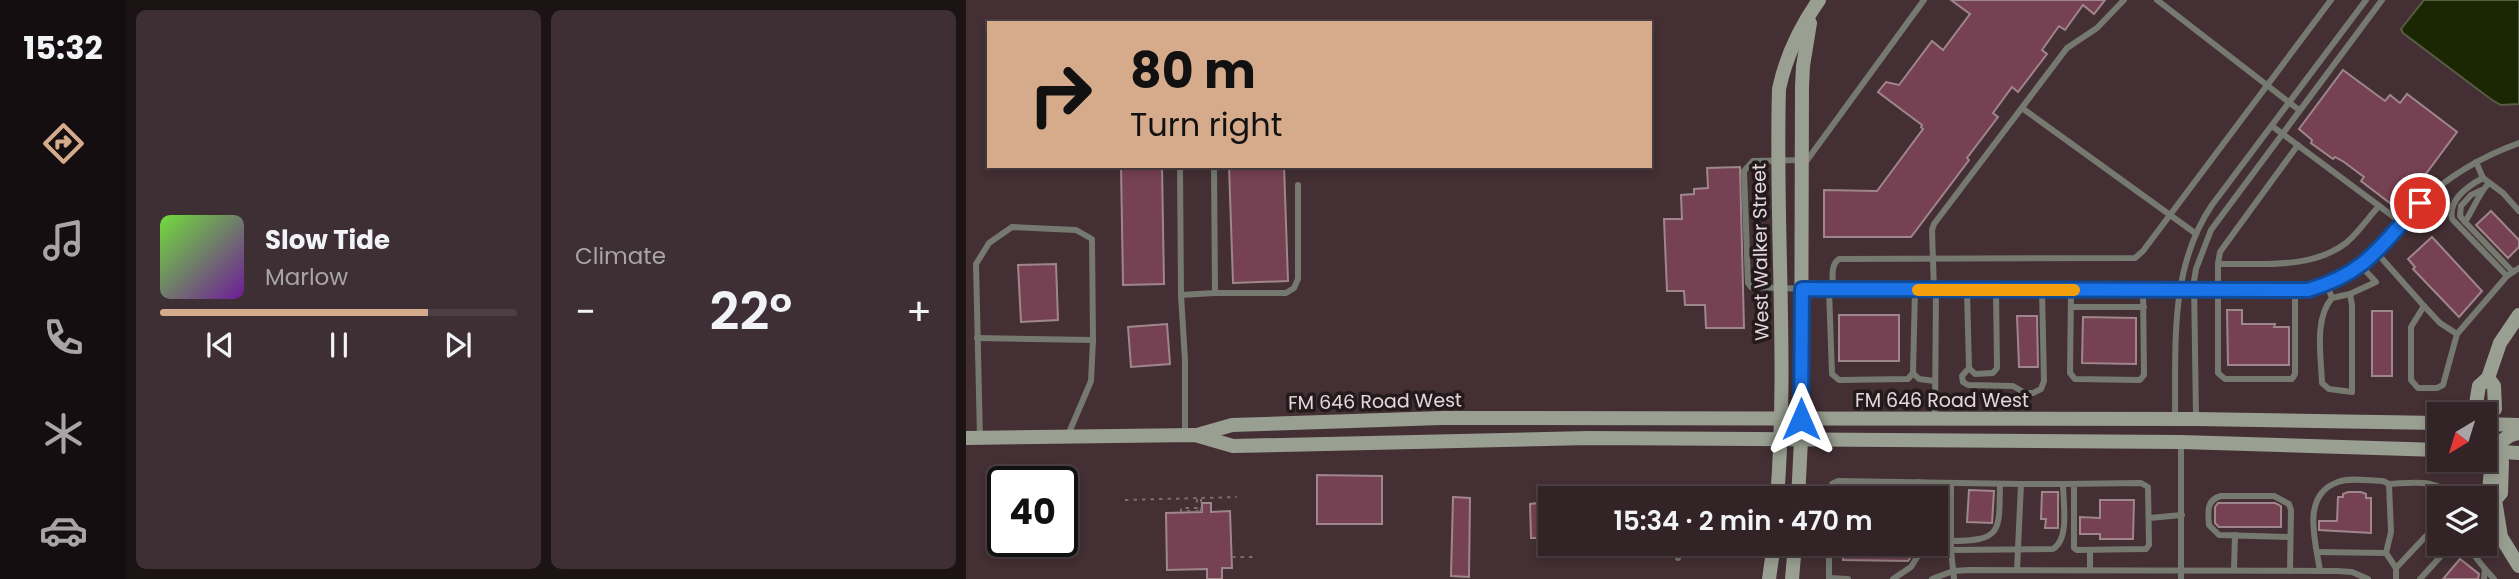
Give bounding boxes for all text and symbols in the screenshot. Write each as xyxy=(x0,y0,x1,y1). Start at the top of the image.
text: 15:32 xyxy=(23,25,103,70)
text: 80 m xyxy=(1130,37,1256,105)
icon: right xyxy=(1015,49,1106,140)
text: Turn right xyxy=(1130,102,1282,147)
icon: directions xyxy=(39,119,88,168)
street label: West Walker Street xyxy=(1745,163,1776,341)
pin xyxy=(2390,173,2450,233)
icon: arrive xyxy=(2401,184,2439,222)
icon: music xyxy=(39,216,88,265)
text: Slow Tide xyxy=(265,222,390,258)
text: Climate xyxy=(575,240,666,272)
text: Marlow xyxy=(265,261,348,293)
text: 22° xyxy=(710,275,792,348)
text: − xyxy=(575,285,596,338)
text: + xyxy=(906,285,932,338)
icon: phone xyxy=(39,313,88,362)
icon: previous xyxy=(201,326,239,364)
icon: pause xyxy=(320,326,358,364)
icon: next xyxy=(439,326,477,364)
position arrow xyxy=(1764,382,1838,456)
street label: FM 646 Road West xyxy=(1288,386,1462,417)
street label: FM 646 Road West xyxy=(1855,387,2029,414)
north arrow xyxy=(2427,402,2497,472)
map controls xyxy=(2427,402,2497,556)
icon: climate xyxy=(39,409,88,458)
speed limit sign: 40 xyxy=(987,466,1078,557)
button: layers xyxy=(2427,486,2497,556)
text: 15:34 · 2 min · 470 m xyxy=(1614,503,1873,539)
icon: car xyxy=(39,506,88,555)

